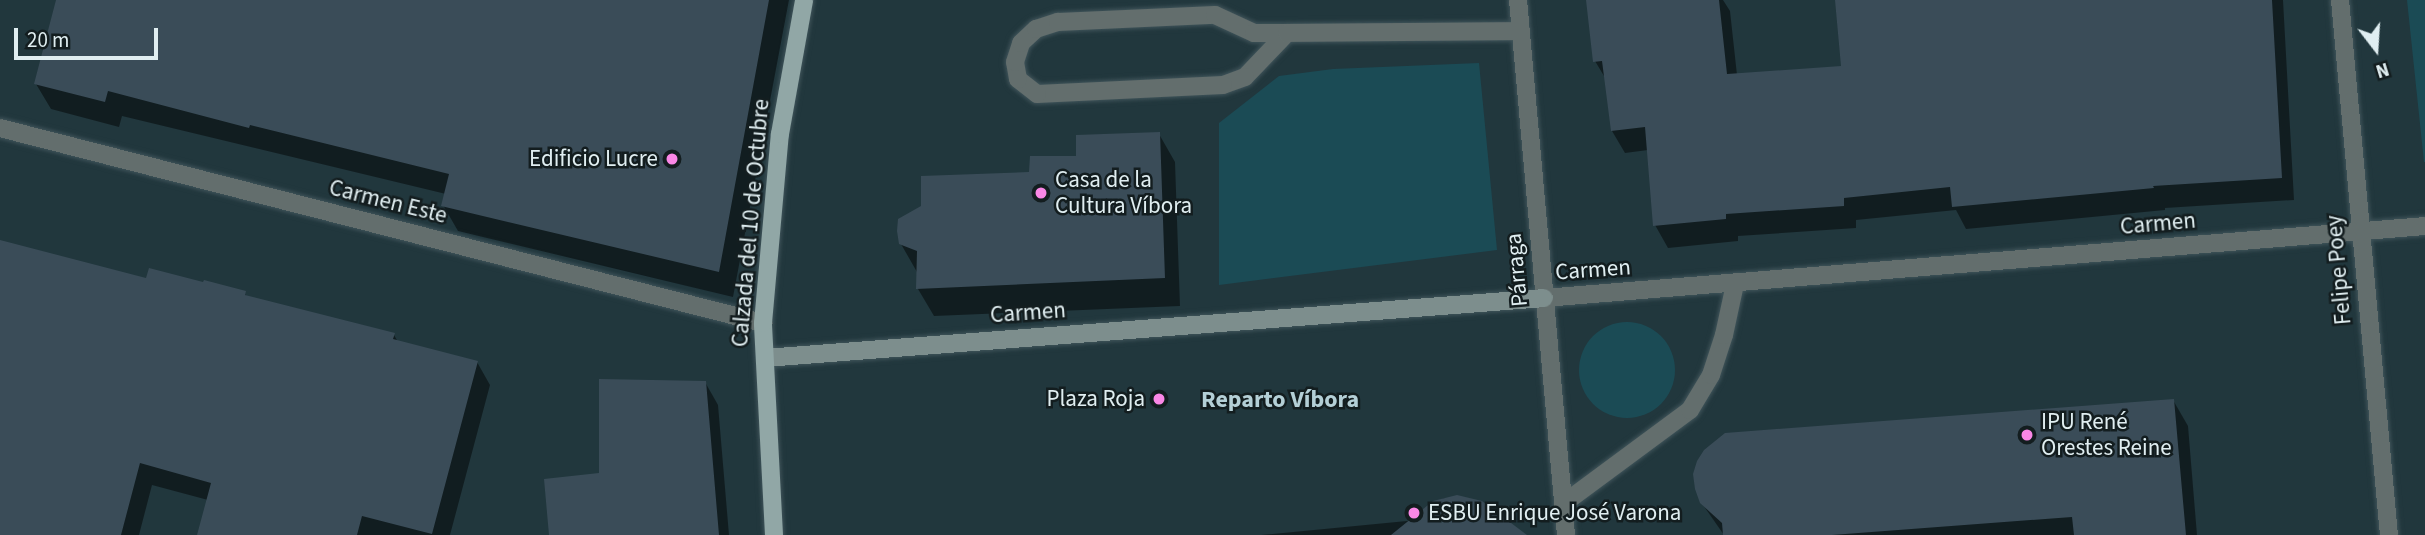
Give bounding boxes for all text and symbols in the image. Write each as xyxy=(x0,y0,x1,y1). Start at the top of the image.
scale bar xyxy=(18,14,161,58)
north arrow xyxy=(2341,14,2411,84)
text: 20 m xyxy=(27,25,69,55)
text: N xyxy=(2372,55,2392,84)
street label: Calzada del 10 de Octubre xyxy=(726,98,776,348)
place label: Edificio Lucre xyxy=(529,145,658,173)
marker: Edificio Lucre xyxy=(664,151,680,167)
place label: Casa de la Cultura Víbora xyxy=(1055,166,1192,220)
street label: Carmen Este xyxy=(326,174,450,230)
marker: Casa de la Cultura Víbora xyxy=(1033,185,1049,201)
street label: Carmen xyxy=(2119,207,2197,241)
street label: Felipe Poey xyxy=(2320,214,2358,326)
street label: Párraga xyxy=(1500,232,1534,308)
street label: Carmen xyxy=(1554,254,1632,286)
street label: Carmen xyxy=(989,297,1067,329)
place label: Plaza Roja xyxy=(1046,385,1145,413)
district label: Reparto Víbora xyxy=(1201,386,1359,414)
marker: Plaza Roja xyxy=(1151,391,1167,407)
place label: IPU René Orestes Reine xyxy=(2041,408,2172,462)
marker: IPU René Orestes Reine xyxy=(2019,427,2035,443)
place label: ESBU Enrique José Varona xyxy=(1428,499,1681,527)
marker: ESBU Enrique José Varona xyxy=(1406,505,1422,521)

